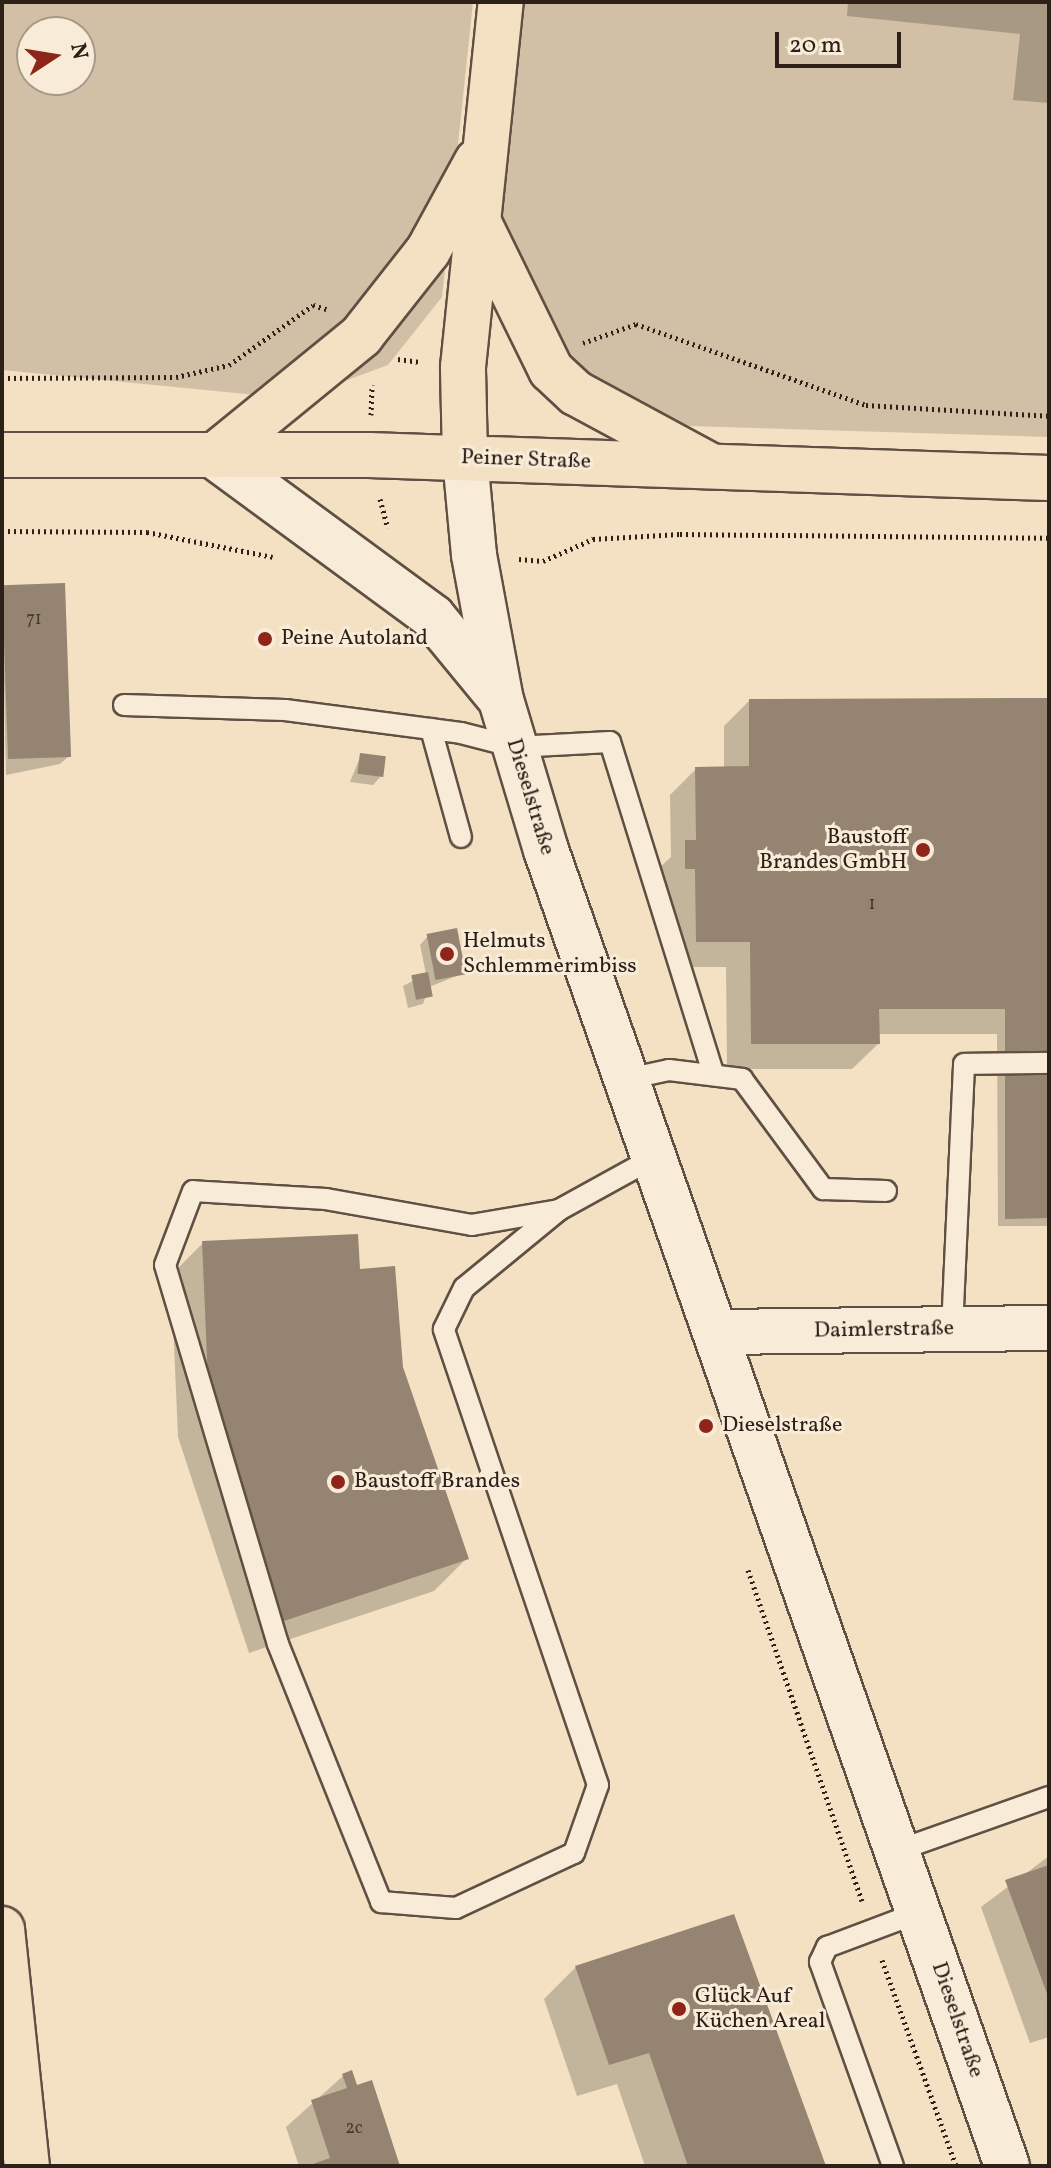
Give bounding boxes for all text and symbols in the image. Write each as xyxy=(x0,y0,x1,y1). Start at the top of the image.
north arrow xyxy=(16,16,96,96)
scale bar xyxy=(779,16,905,66)
text: 20 m xyxy=(789,29,842,63)
text: N xyxy=(61,40,95,62)
street label: Peiner Straße xyxy=(460,445,592,475)
house number: 71 xyxy=(26,609,42,631)
place label: Peine Autoland xyxy=(281,626,428,652)
marker: Peine Autoland xyxy=(256,630,274,648)
street label: Dieselstraße xyxy=(500,736,560,858)
place label: Baustoff Brandes GmbH xyxy=(759,824,907,876)
marker: Baustoff Brandes GmbH xyxy=(914,841,932,859)
house number: 1 xyxy=(869,894,875,916)
place label: Helmuts Schlemmerimbiss xyxy=(463,928,637,980)
marker: Helmuts Schlemmerimbiss xyxy=(438,945,456,963)
street label: Daimlerstraße xyxy=(814,1316,954,1344)
place label: Dieselstraße xyxy=(722,1413,842,1439)
marker: Dieselstraße xyxy=(697,1417,715,1435)
place label: Baustoff Brandes xyxy=(354,1469,518,1495)
marker: Baustoff Brandes xyxy=(329,1473,347,1491)
street label: Dieselstraße xyxy=(925,1959,989,2081)
place label: Glück Auf Küchen Areal xyxy=(695,1983,825,2034)
marker: Glück Auf Küchen Areal xyxy=(670,2000,688,2018)
house number: 2c xyxy=(345,2118,363,2140)

